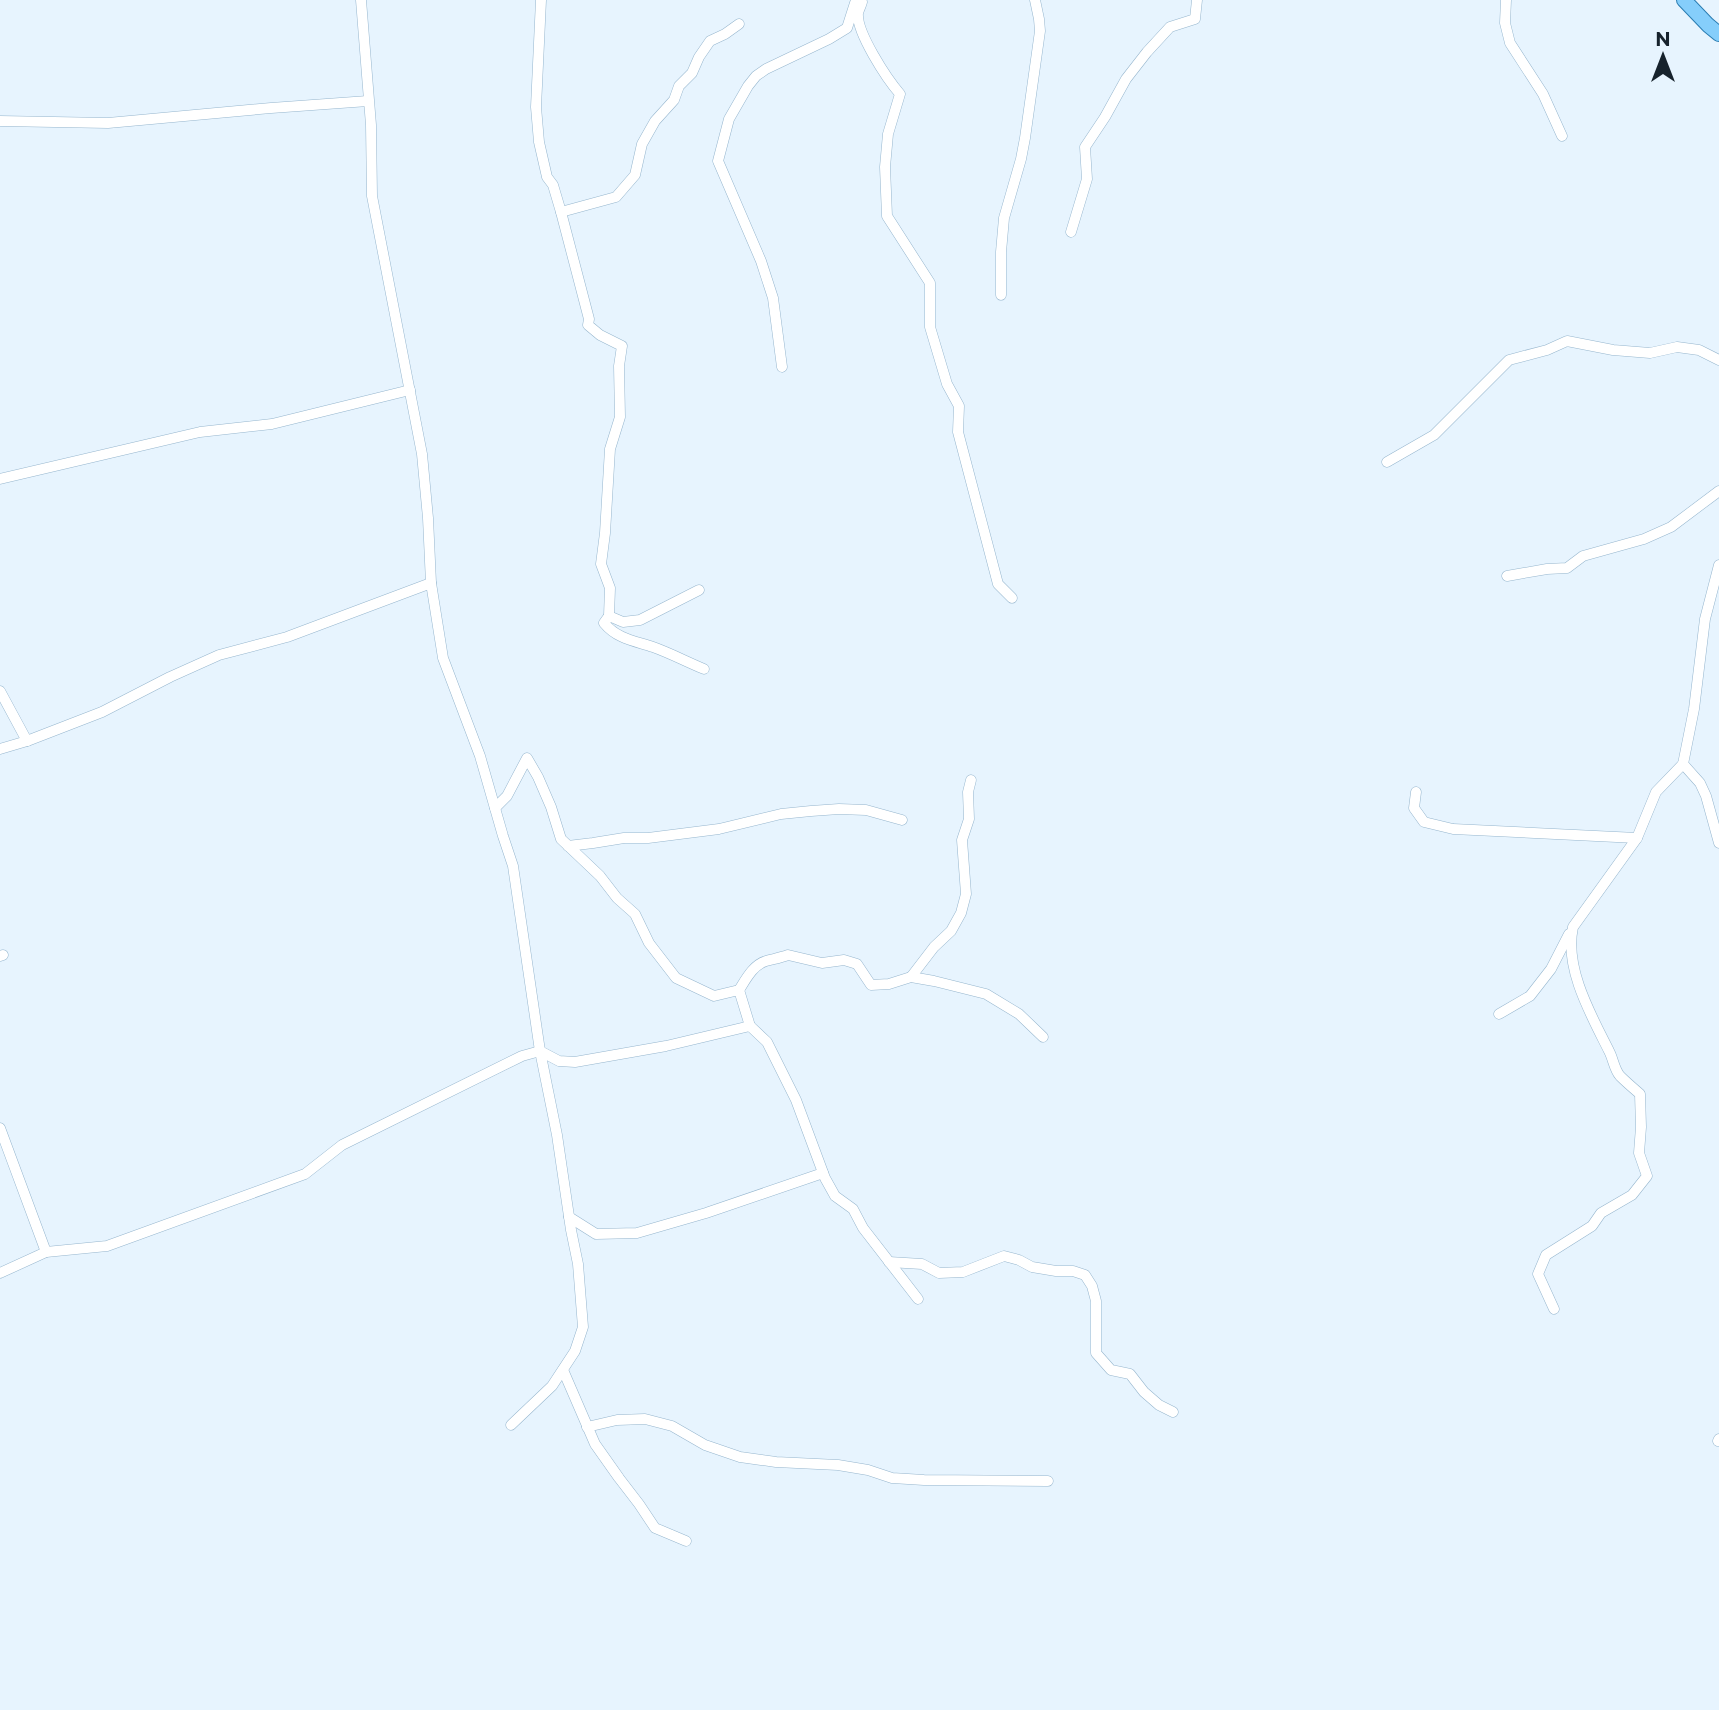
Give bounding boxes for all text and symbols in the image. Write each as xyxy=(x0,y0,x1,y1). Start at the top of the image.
north arrow xyxy=(1628,21,1698,91)
text: N xyxy=(1655,28,1671,51)

